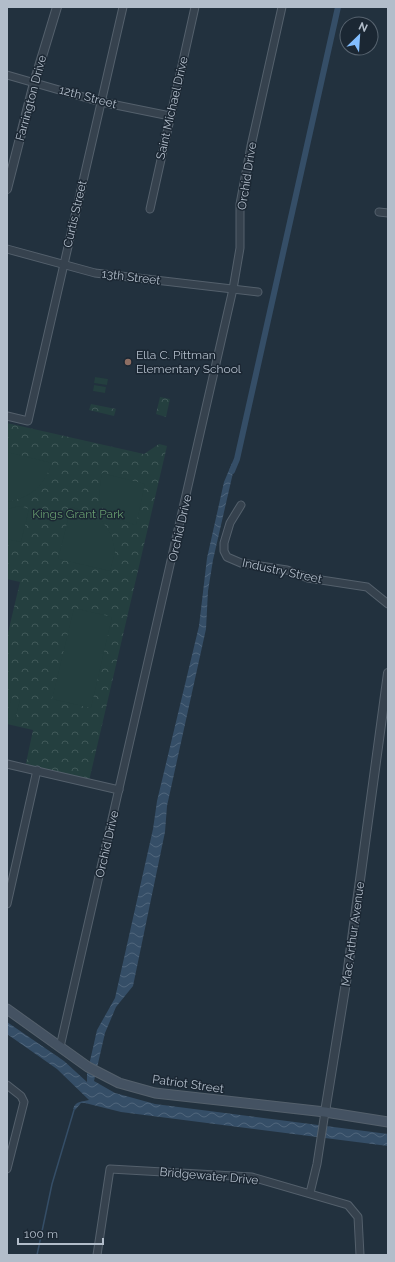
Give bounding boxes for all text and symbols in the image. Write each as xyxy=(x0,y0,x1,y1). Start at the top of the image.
north arrow xyxy=(339,16,379,56)
text: N xyxy=(356,20,370,35)
street label: Farrington Drive xyxy=(13,54,49,142)
street label: Saint Michael Drive xyxy=(153,55,191,161)
street label: 12th Street xyxy=(58,83,118,111)
street label: Orchid Drive xyxy=(235,141,259,211)
street label: Curtis Street xyxy=(60,179,90,249)
street label: 13th Street xyxy=(101,266,161,288)
place label: Ella C. Pittman Elementary School xyxy=(136,348,242,376)
marker: Ella C. Pittman Elementary School xyxy=(123,357,133,367)
street label: Orchid Drive xyxy=(165,493,195,563)
park label: Kings Grant Park xyxy=(32,507,124,521)
street label: Industry Street xyxy=(241,556,323,586)
street label: Orchid Drive xyxy=(92,809,122,879)
street label: Mac Arthur Avenue xyxy=(339,881,367,987)
street label: Patriot Street xyxy=(151,1072,225,1096)
street label: Bridgewater Drive xyxy=(159,1165,259,1187)
scale bar xyxy=(18,1220,103,1246)
text: 100 m xyxy=(24,1227,58,1241)

